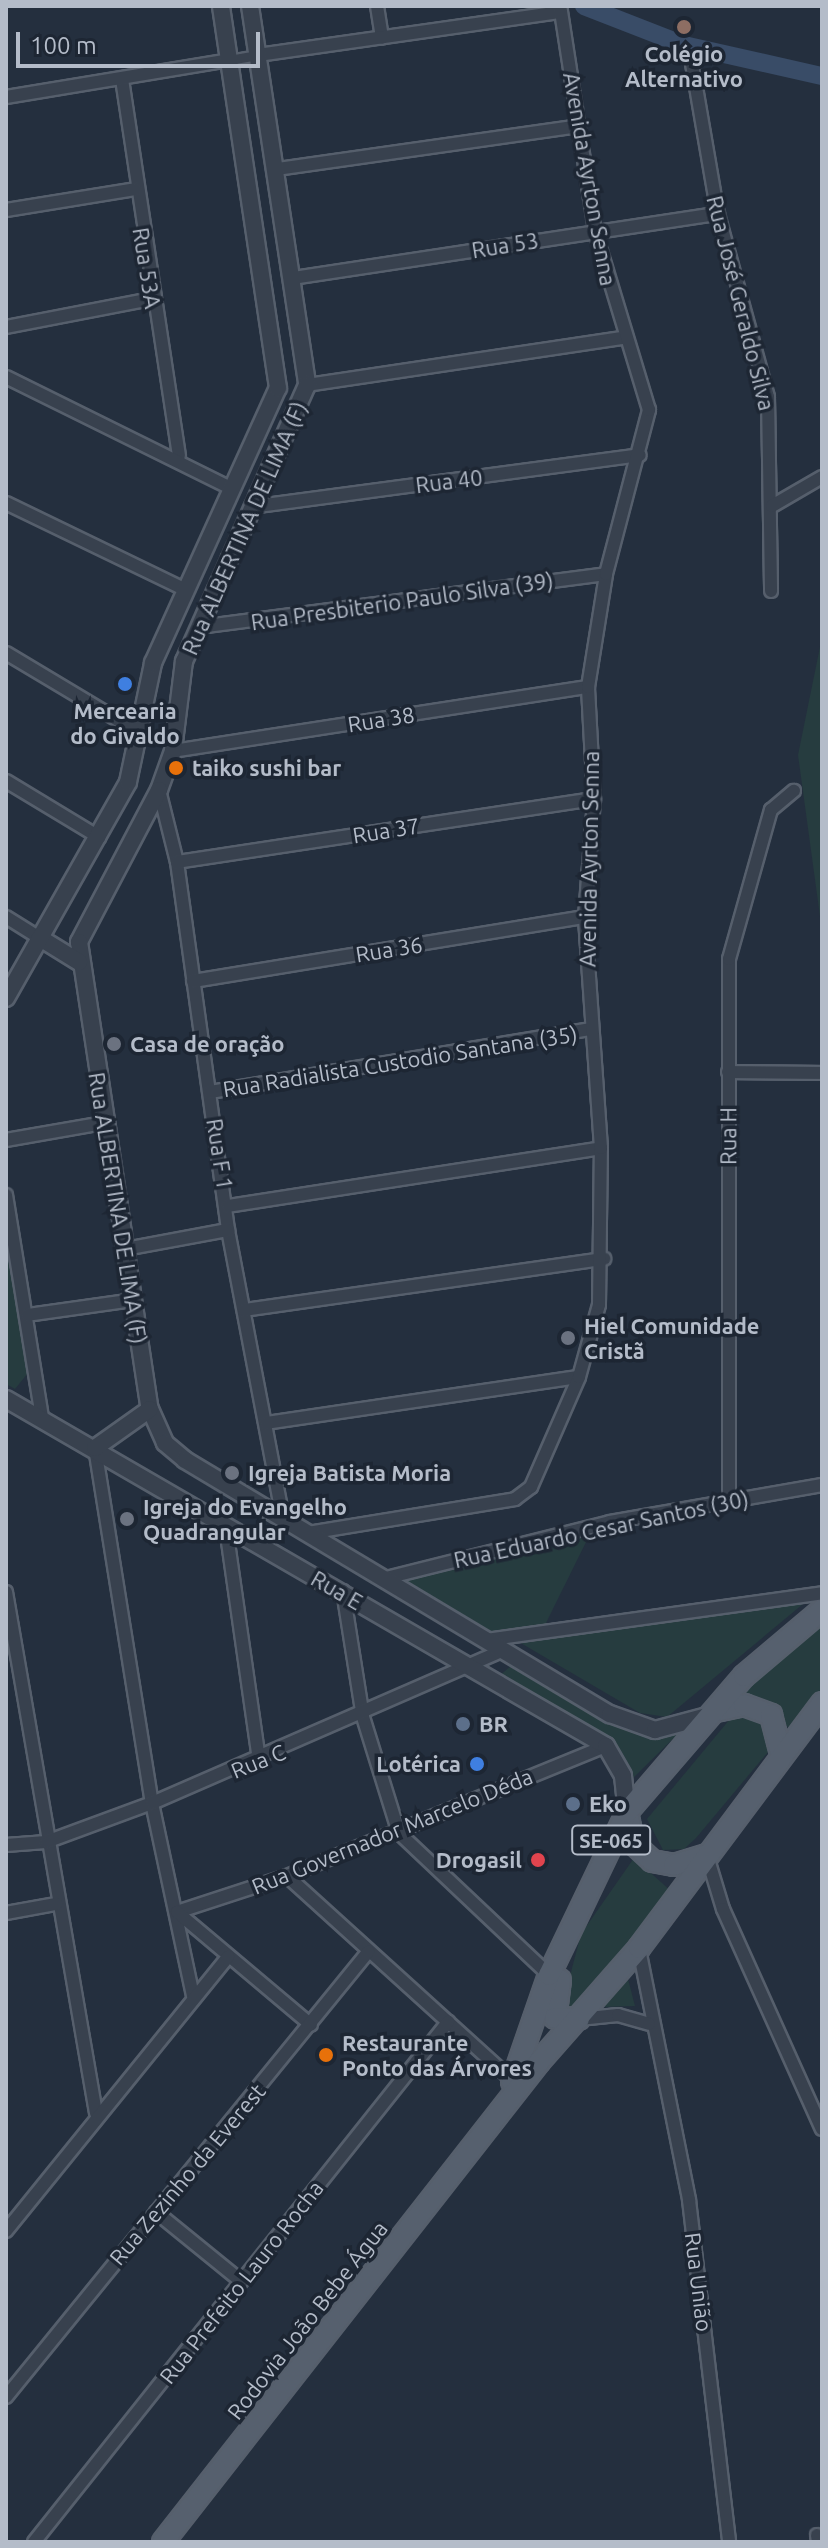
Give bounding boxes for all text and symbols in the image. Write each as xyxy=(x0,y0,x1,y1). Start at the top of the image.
scale bar xyxy=(20,16,264,66)
marker: Colégio Alternativo xyxy=(675,18,693,36)
text: 100 m xyxy=(30,32,97,59)
place label: Colégio Alternativo xyxy=(625,40,743,92)
street label: Avenida Ayrton Senna xyxy=(558,70,622,288)
street label: Rua José Geraldo Silva xyxy=(702,193,780,413)
street label: Rua 53A xyxy=(128,226,166,310)
street label: Rua 53 xyxy=(470,227,540,263)
street label: Rua ALBERTINA DE LIMA (F) xyxy=(176,397,312,659)
street label: Rua 40 xyxy=(414,464,484,498)
street label: Rua Presbiterio Paulo Silva (39) xyxy=(249,567,555,635)
marker: Mercearia do Givaldo xyxy=(116,675,134,693)
place label: Mercearia do Givaldo xyxy=(70,697,180,748)
street label: Rua 38 xyxy=(346,701,416,737)
street label: Avenida Ayrton Senna xyxy=(574,751,604,967)
place label: taiko sushi bar xyxy=(192,755,341,781)
marker: taiko sushi bar xyxy=(167,759,185,777)
street label: Rua 37 xyxy=(351,812,421,848)
street label: Rua 36 xyxy=(354,931,424,967)
street label: Rua Radialista Custodio Santana (35) xyxy=(221,1020,579,1102)
place label: Casa de oração xyxy=(130,1031,284,1057)
marker: Casa de oração xyxy=(105,1035,123,1053)
street label: Rua ALBERTINA DE LIMA (F) xyxy=(83,1070,153,1346)
street label: Rua H xyxy=(715,1107,741,1165)
street label: Rua F 1 xyxy=(201,1117,239,1191)
place label: Hiel Comunidade Cristã xyxy=(584,1312,760,1364)
marker: Hiel Comunidade Cristã xyxy=(559,1329,577,1347)
place label: Igreja Batista Moria xyxy=(248,1460,451,1486)
marker: Igreja Batista Moria xyxy=(223,1464,241,1482)
street label: Rua Eduardo Cesar Santos (30) xyxy=(451,1485,751,1573)
place label: Igreja do Evangelho Quadrangular xyxy=(143,1493,347,1544)
marker: Igreja do Evangelho Quadrangular xyxy=(118,1510,136,1528)
street label: Rua E xyxy=(307,1565,367,1615)
place label: BR xyxy=(479,1711,508,1737)
marker: BR xyxy=(454,1715,472,1733)
street label: Rua C xyxy=(227,1738,289,1784)
place label: Lotérica xyxy=(376,1751,461,1777)
marker: Lotérica xyxy=(468,1755,486,1773)
street label: Rua Governador Marcelo Déda xyxy=(248,1762,536,1900)
place label: Eko xyxy=(589,1791,627,1817)
marker: Eko xyxy=(564,1795,582,1813)
road number: SE-065 xyxy=(571,1824,651,1856)
place label: Drogasil xyxy=(436,1847,522,1873)
marker: Drogasil xyxy=(529,1851,547,1869)
place label: Restaurante Ponto das Árvores xyxy=(342,2029,532,2080)
marker: Restaurante Ponto das Árvores xyxy=(317,2046,335,2064)
street label: Rua Zezinho da Everest xyxy=(103,2078,271,2270)
street label: Rua Prefeito Lauro Rocha xyxy=(153,2175,329,2389)
street label: Rodovia João Bebe Água xyxy=(221,2216,393,2424)
street label: Rua União xyxy=(680,2231,718,2333)

